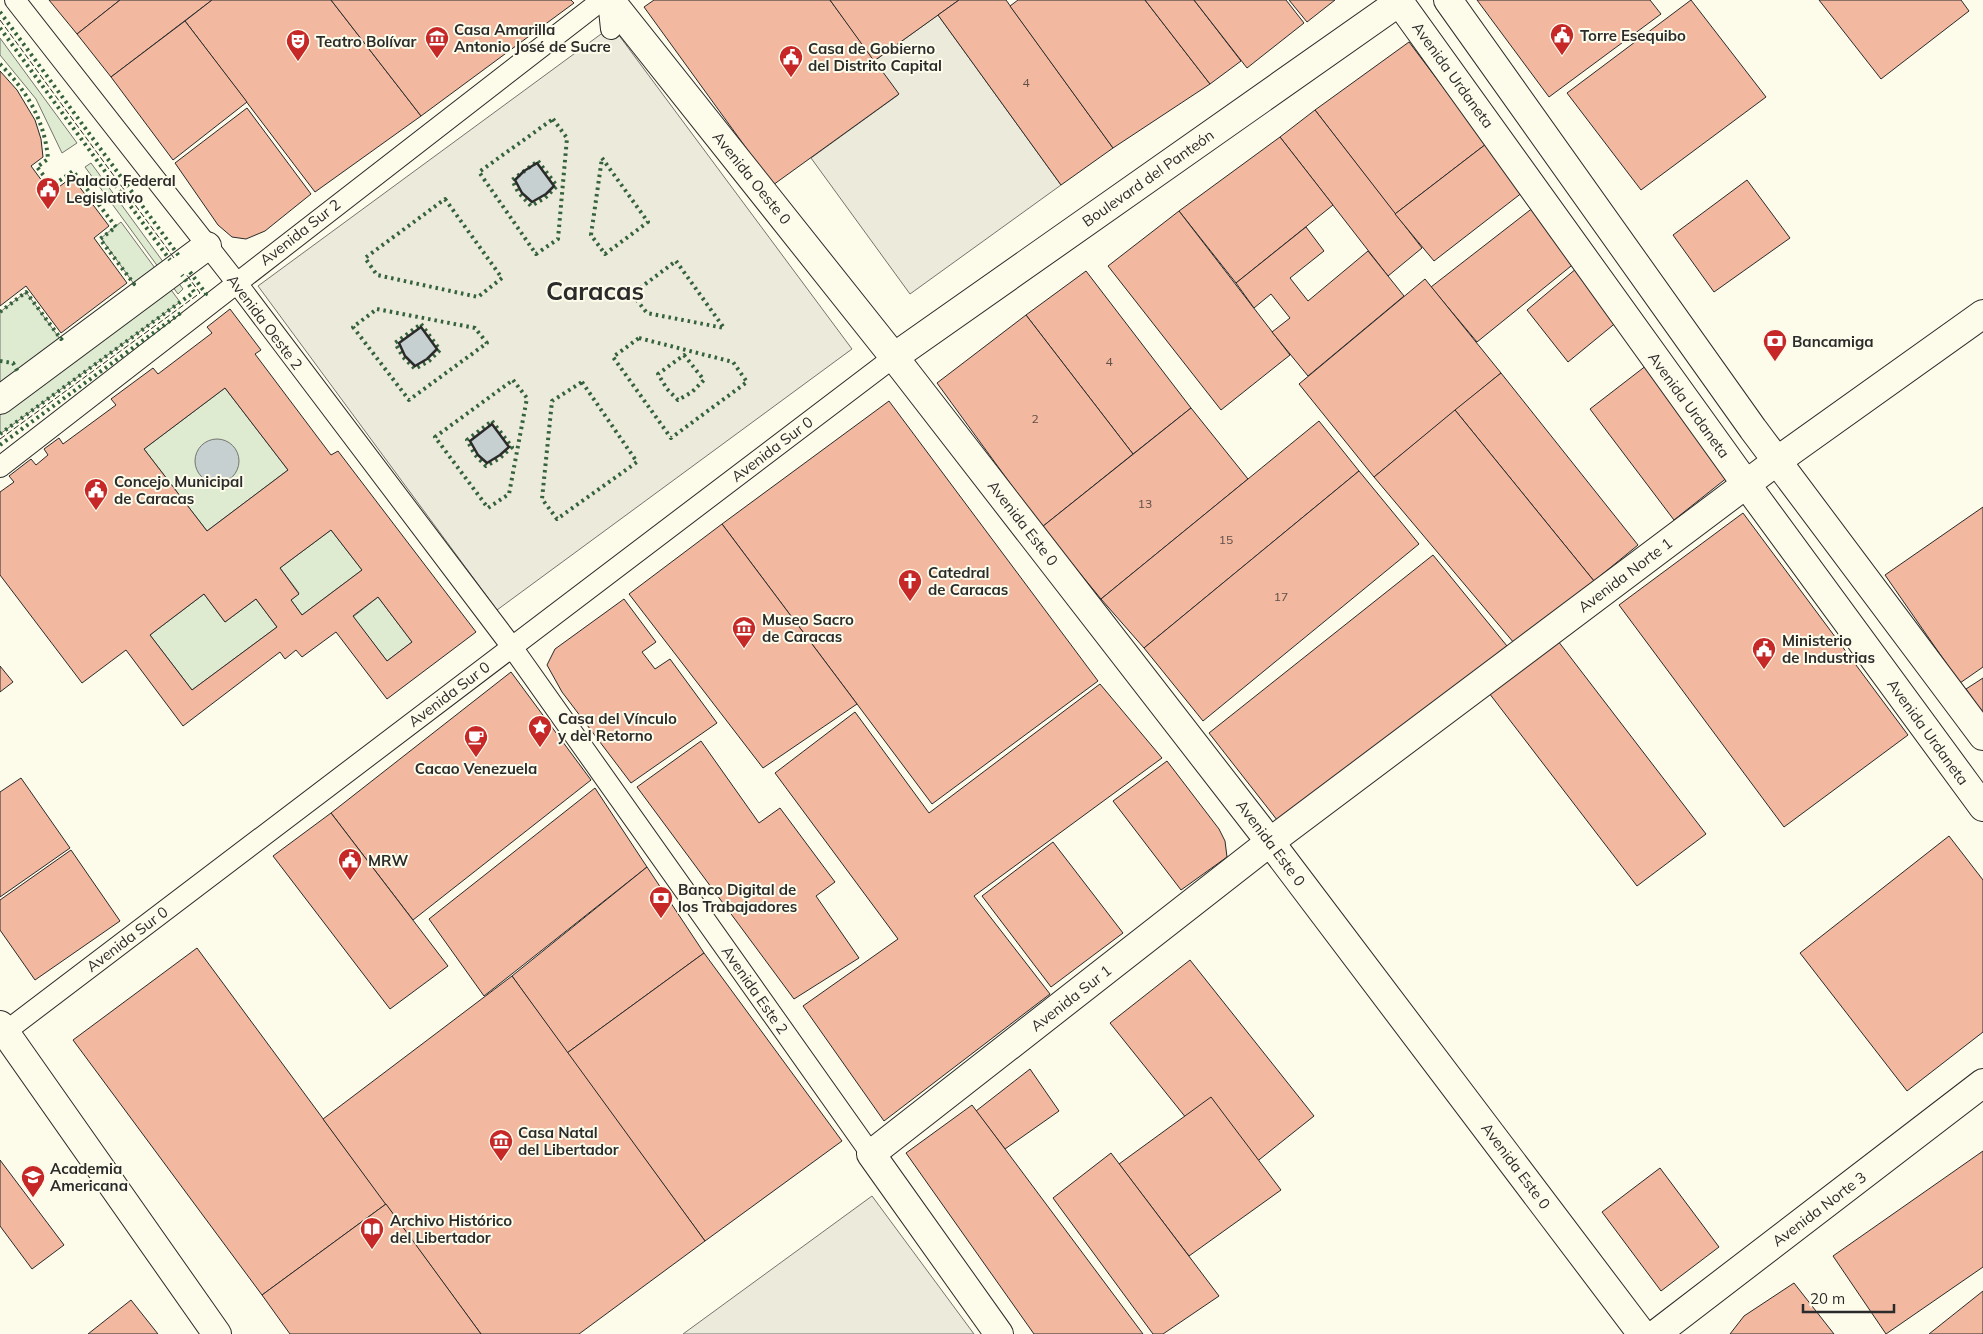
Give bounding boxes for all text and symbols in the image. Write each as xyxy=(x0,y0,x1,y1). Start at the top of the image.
street label: Avenida Urdaneta xyxy=(1408,18,1498,132)
place label: Casa Amarilla Antonio José de Sucre xyxy=(454,20,611,56)
public building icon: Torre Esequibo xyxy=(1549,22,1575,56)
museum icon: Casa Amarilla Antonio José de Sucre xyxy=(424,25,450,59)
place label: Torre Esequibo xyxy=(1580,26,1686,45)
theatre icon: Teatro Bolívar xyxy=(285,28,311,62)
place label: Teatro Bolívar xyxy=(316,32,416,51)
place label: Casa de Gobierno del Distrito Capital xyxy=(808,39,942,75)
public building icon: Casa de Gobierno del Distrito Capital xyxy=(778,44,804,78)
house number: 4 xyxy=(1022,75,1030,90)
street label: Boulevard del Panteón xyxy=(1078,125,1218,231)
street label: Avenida Oeste 0 xyxy=(709,128,795,228)
place label: Palacio Federal Legislativo xyxy=(66,171,176,207)
public building icon: Palacio Federal Legislativo xyxy=(35,176,61,210)
street label: Avenida Sur 2 xyxy=(256,195,344,269)
street label: Avenida Oeste 2 xyxy=(223,271,307,373)
district label: Caracas xyxy=(546,275,644,306)
bank icon: Bancamiga xyxy=(1762,328,1788,362)
place label: Bancamiga xyxy=(1792,332,1874,351)
street label: Avenida Urdaneta xyxy=(1644,348,1734,462)
house number: 4 xyxy=(1105,354,1113,369)
house number: 2 xyxy=(1031,411,1039,426)
street label: Avenida Sur 0 xyxy=(727,412,817,486)
place label: Concejo Municipal de Caracas xyxy=(114,472,243,508)
street label: Avenida Este 0 xyxy=(984,476,1062,570)
public building icon: Concejo Municipal de Caracas xyxy=(83,477,109,511)
house number: 13 xyxy=(1138,496,1152,511)
house number: 15 xyxy=(1219,532,1233,547)
street label: Avenida Norte 1 xyxy=(1574,533,1676,617)
place label: Catedral de Caracas xyxy=(928,563,1008,599)
church icon: Catedral de Caracas xyxy=(897,568,923,602)
house number: 17 xyxy=(1274,589,1288,604)
place label: Museo Sacro de Caracas xyxy=(762,610,854,646)
museum icon: Museo Sacro de Caracas xyxy=(731,615,757,649)
place label: Ministerio de Industrias xyxy=(1782,631,1875,667)
public building icon: Ministerio de Industrias xyxy=(1751,636,1777,670)
street label: Avenida Sur 0 xyxy=(404,657,494,731)
street label: Avenida Urdaneta xyxy=(1883,675,1973,789)
place label: Casa del Vínculo y del Retorno xyxy=(557,709,677,745)
place icon: Casa del Vínculo y del Retorno xyxy=(527,714,553,748)
cafe icon: Cacao Venezuela xyxy=(463,724,489,758)
place label: Cacao Venezuela xyxy=(415,759,537,778)
street label: Avenida Este 0 xyxy=(1232,796,1310,890)
public building icon: MRW xyxy=(337,847,363,881)
place label: MRW xyxy=(368,851,408,870)
place label: Banco Digital de los Trabajadores xyxy=(678,880,797,916)
bank icon: Banco Digital de los Trabajadores xyxy=(648,885,674,919)
street label: Avenida Sur 0 xyxy=(82,902,172,976)
street label: Avenida Este 2 xyxy=(718,942,792,1038)
street label: Avenida Sur 1 xyxy=(1027,961,1115,1035)
street label: Avenida Este 0 xyxy=(1477,1119,1555,1213)
place label: Casa Natal del Libertador xyxy=(518,1123,619,1159)
museum icon: Casa Natal del Libertador xyxy=(488,1128,514,1162)
place label: Academia Americana xyxy=(50,1159,128,1195)
school or university icon: Academia Americana xyxy=(20,1164,46,1198)
street label: Avenida Norte 3 xyxy=(1768,1167,1870,1251)
place label: Archivo Histórico del Libertador xyxy=(390,1211,512,1247)
library icon: Archivo Histórico del Libertador xyxy=(359,1216,385,1250)
scale bar xyxy=(1803,1282,1894,1314)
text: 20 m xyxy=(1810,1289,1845,1308)

